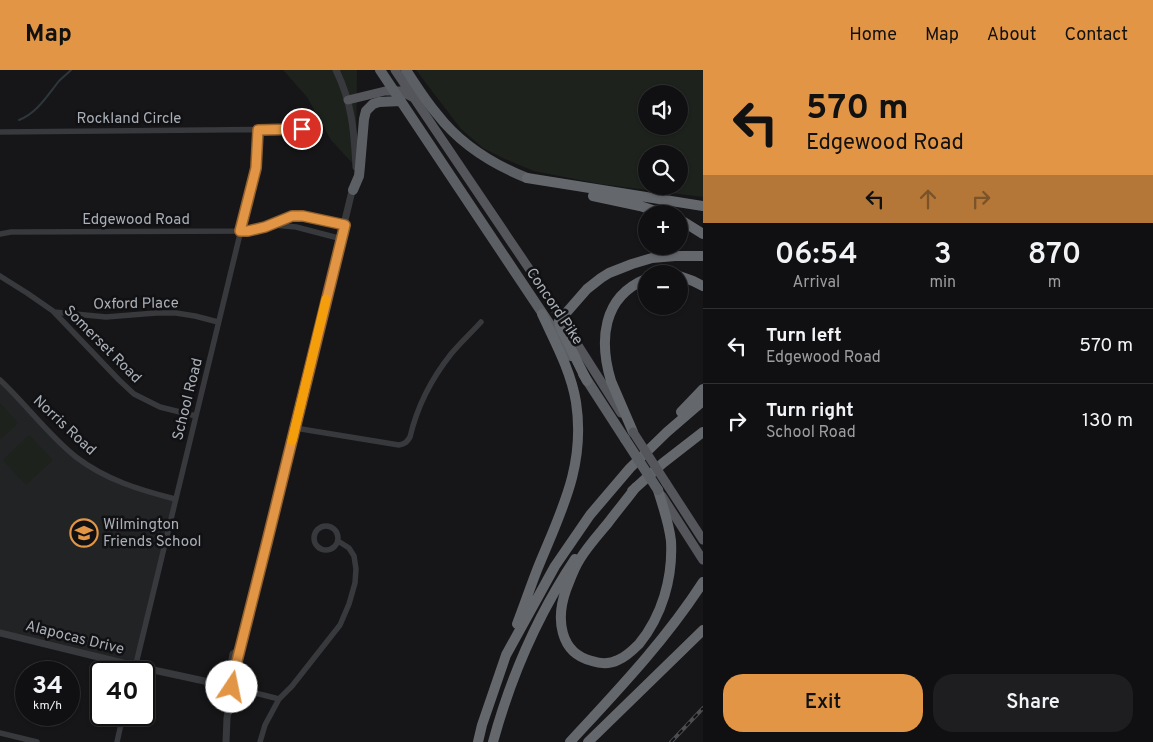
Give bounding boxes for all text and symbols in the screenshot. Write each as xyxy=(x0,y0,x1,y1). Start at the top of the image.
text: Map xyxy=(25,20,72,50)
text: Home xyxy=(849,24,897,47)
text: Map xyxy=(925,24,959,47)
text: About xyxy=(987,24,1036,47)
text: Contact xyxy=(1064,24,1128,47)
map controls xyxy=(638,85,688,315)
button: sound xyxy=(638,85,688,135)
text: 570 m xyxy=(806,87,909,131)
icon: left xyxy=(723,90,788,155)
pin xyxy=(281,108,323,150)
street label: Rockland Circle xyxy=(77,110,181,129)
icon: arrive xyxy=(288,115,316,143)
text: Edgewood Road xyxy=(806,130,964,157)
button: search xyxy=(638,145,688,195)
icon: left xyxy=(861,185,889,213)
icon: ahead xyxy=(914,185,942,213)
icon: right xyxy=(967,185,995,213)
button: + xyxy=(638,205,688,255)
street label: Edgewood Road xyxy=(82,211,190,230)
text: 06:54 xyxy=(775,237,858,274)
text: 3 xyxy=(934,237,952,274)
text: 870 xyxy=(1028,237,1081,274)
street label: Concord Pike xyxy=(521,265,586,349)
button: − xyxy=(638,265,688,315)
text: Arrival xyxy=(792,273,840,293)
text: min xyxy=(930,273,956,293)
text: m xyxy=(1048,273,1061,293)
street label: Oxford Place xyxy=(93,294,179,315)
street label: Somerset Road xyxy=(59,302,145,388)
text: Turn left xyxy=(766,324,842,348)
icon: left xyxy=(723,332,751,360)
text: 570 m xyxy=(1079,334,1133,358)
text: Edgewood Road xyxy=(766,348,881,368)
street label: School Road xyxy=(169,356,208,442)
street label: Norris Road xyxy=(28,392,100,460)
text: Turn right xyxy=(766,399,854,423)
icon: right xyxy=(723,407,751,435)
text: 130 m xyxy=(1082,409,1133,433)
text: School Road xyxy=(766,423,856,443)
place label: Wilmington Friends School xyxy=(103,516,202,552)
school or university icon: Wilmington Friends School xyxy=(69,518,99,548)
street label: Alapocas Drive xyxy=(23,617,126,660)
position arrow xyxy=(205,660,257,712)
speed limit sign: 40 xyxy=(90,661,155,726)
text: 34 xyxy=(32,671,63,703)
button: Exit xyxy=(723,674,923,732)
button: Share xyxy=(933,674,1133,732)
text: km/h xyxy=(33,698,62,714)

